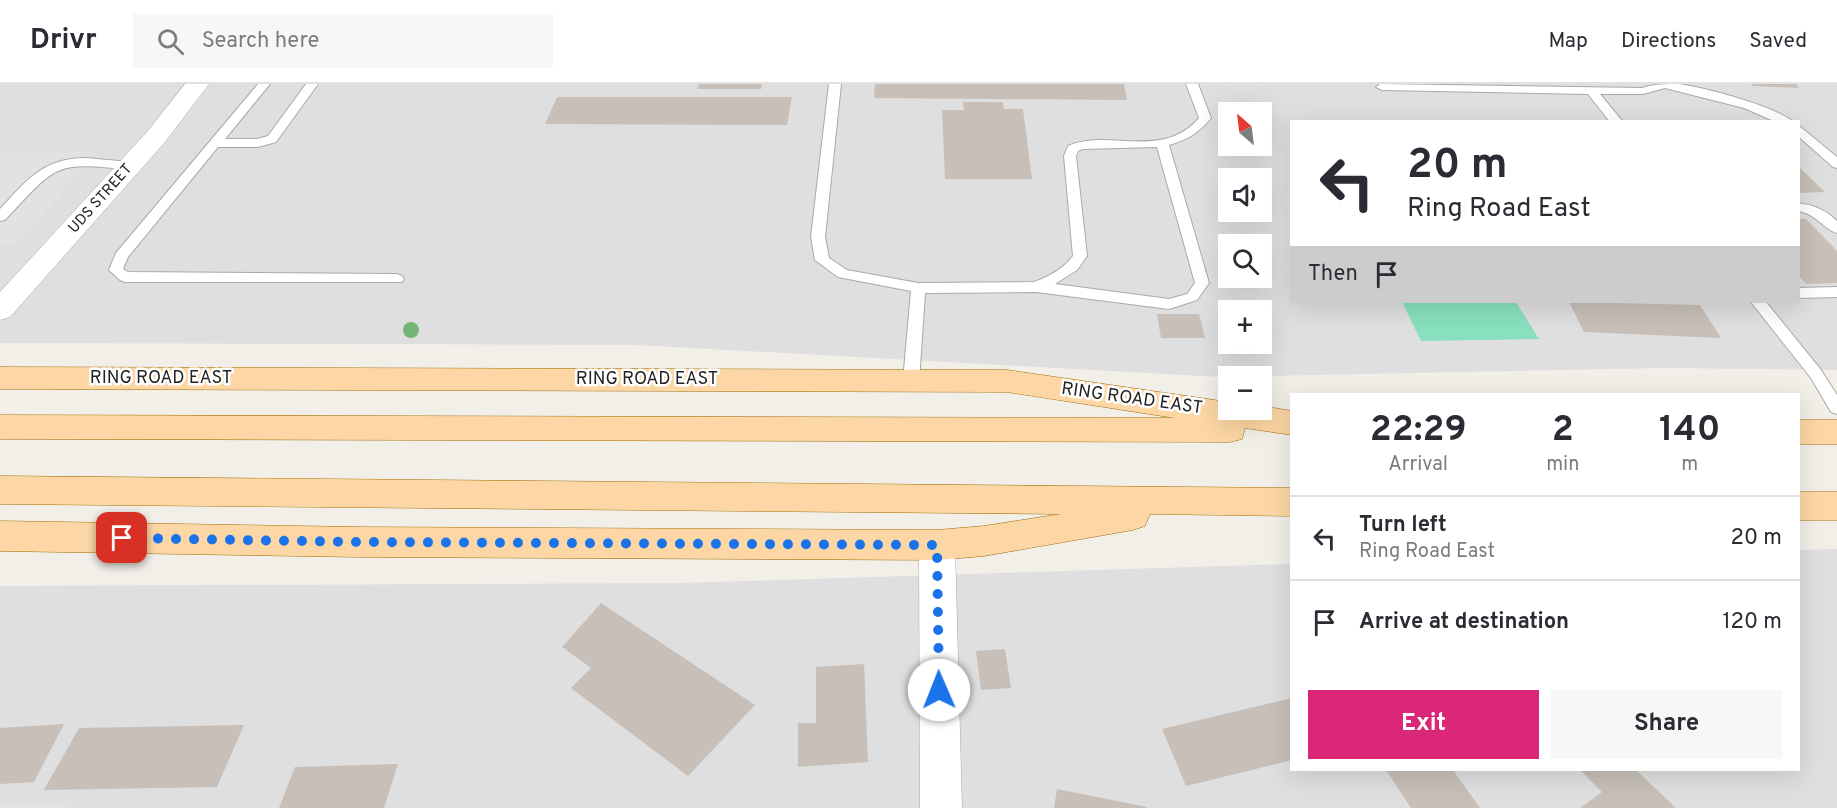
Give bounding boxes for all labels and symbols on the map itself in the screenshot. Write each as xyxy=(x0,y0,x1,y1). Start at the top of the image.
north arrow xyxy=(1218,102,1272,156)
street label: UDS STREET xyxy=(65,160,137,238)
street label: RING ROAD EAST xyxy=(90,367,232,390)
street label: RING ROAD EAST xyxy=(576,368,718,391)
street label: RING ROAD EAST xyxy=(1060,378,1204,420)
pin xyxy=(96,512,147,563)
position arrow xyxy=(907,658,971,722)

